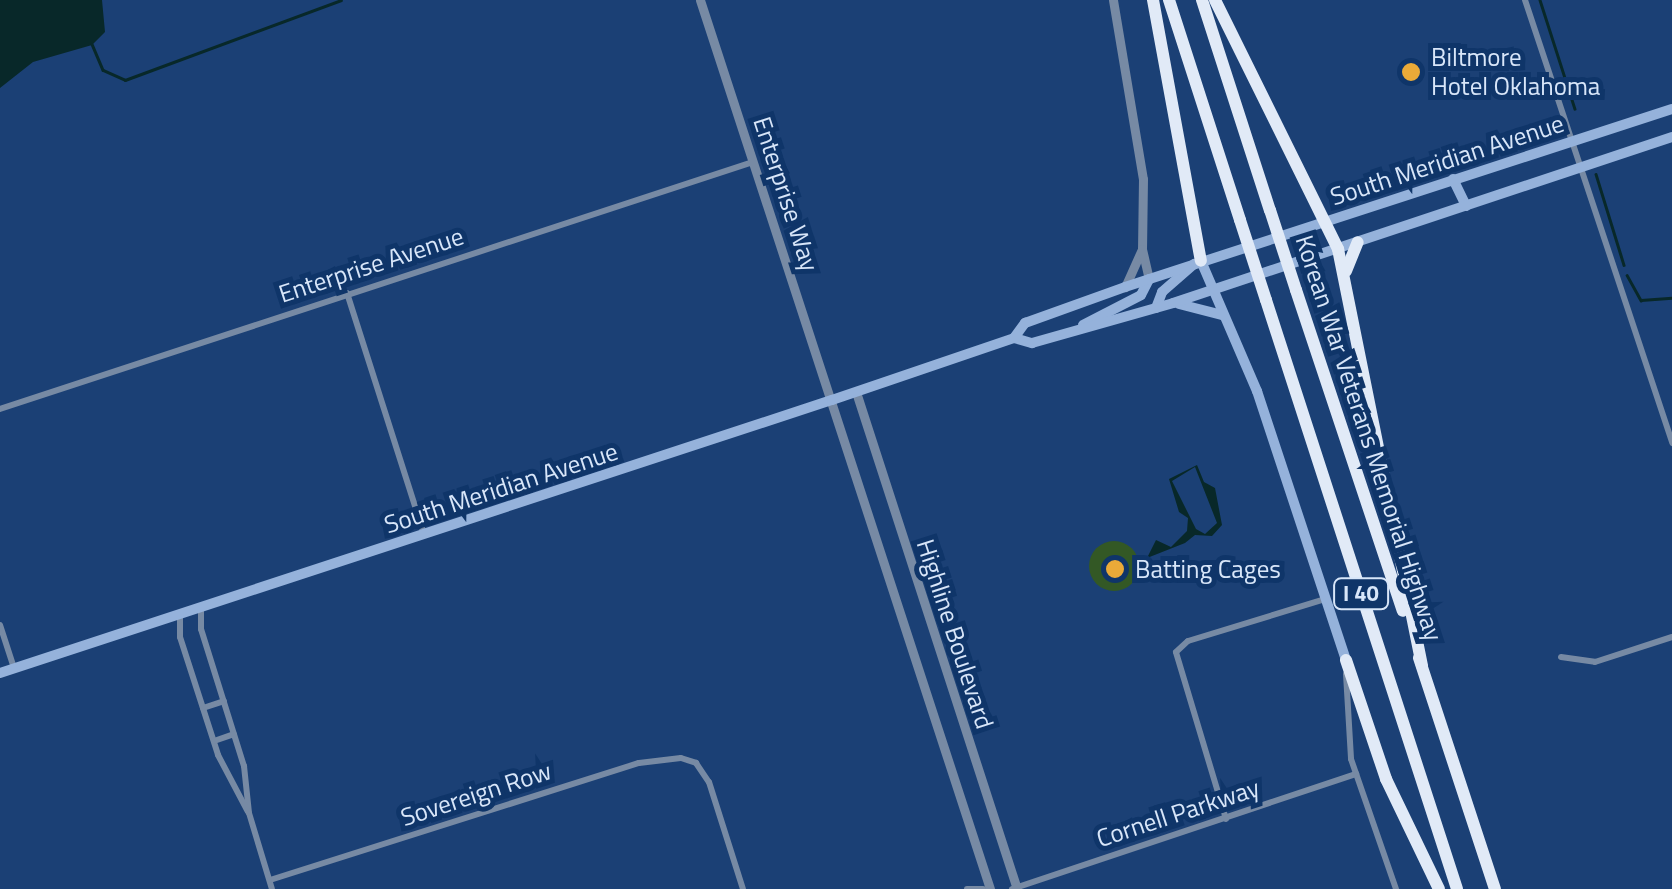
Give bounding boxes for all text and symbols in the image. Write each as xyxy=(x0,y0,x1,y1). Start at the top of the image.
place label: Biltmore Hotel Oklahoma xyxy=(1431,43,1600,102)
marker: Biltmore Hotel Oklahoma xyxy=(1400,61,1422,83)
street label: South Meridian Avenue xyxy=(1326,108,1568,212)
street label: Enterprise Way xyxy=(747,113,825,275)
street label: Enterprise Avenue xyxy=(275,221,467,309)
street label: Korean War Veterans Memorial Highway xyxy=(1289,231,1449,645)
street label: South Meridian Avenue xyxy=(380,436,622,540)
street label: Highline Boulevard xyxy=(910,535,1000,733)
place label: Batting Cages xyxy=(1135,554,1281,584)
marker: Batting Cages xyxy=(1104,558,1126,580)
road number: I 40 xyxy=(1331,577,1391,611)
street label: Sovereign Row xyxy=(397,756,555,832)
street label: Cornell Parkway xyxy=(1093,773,1263,853)

